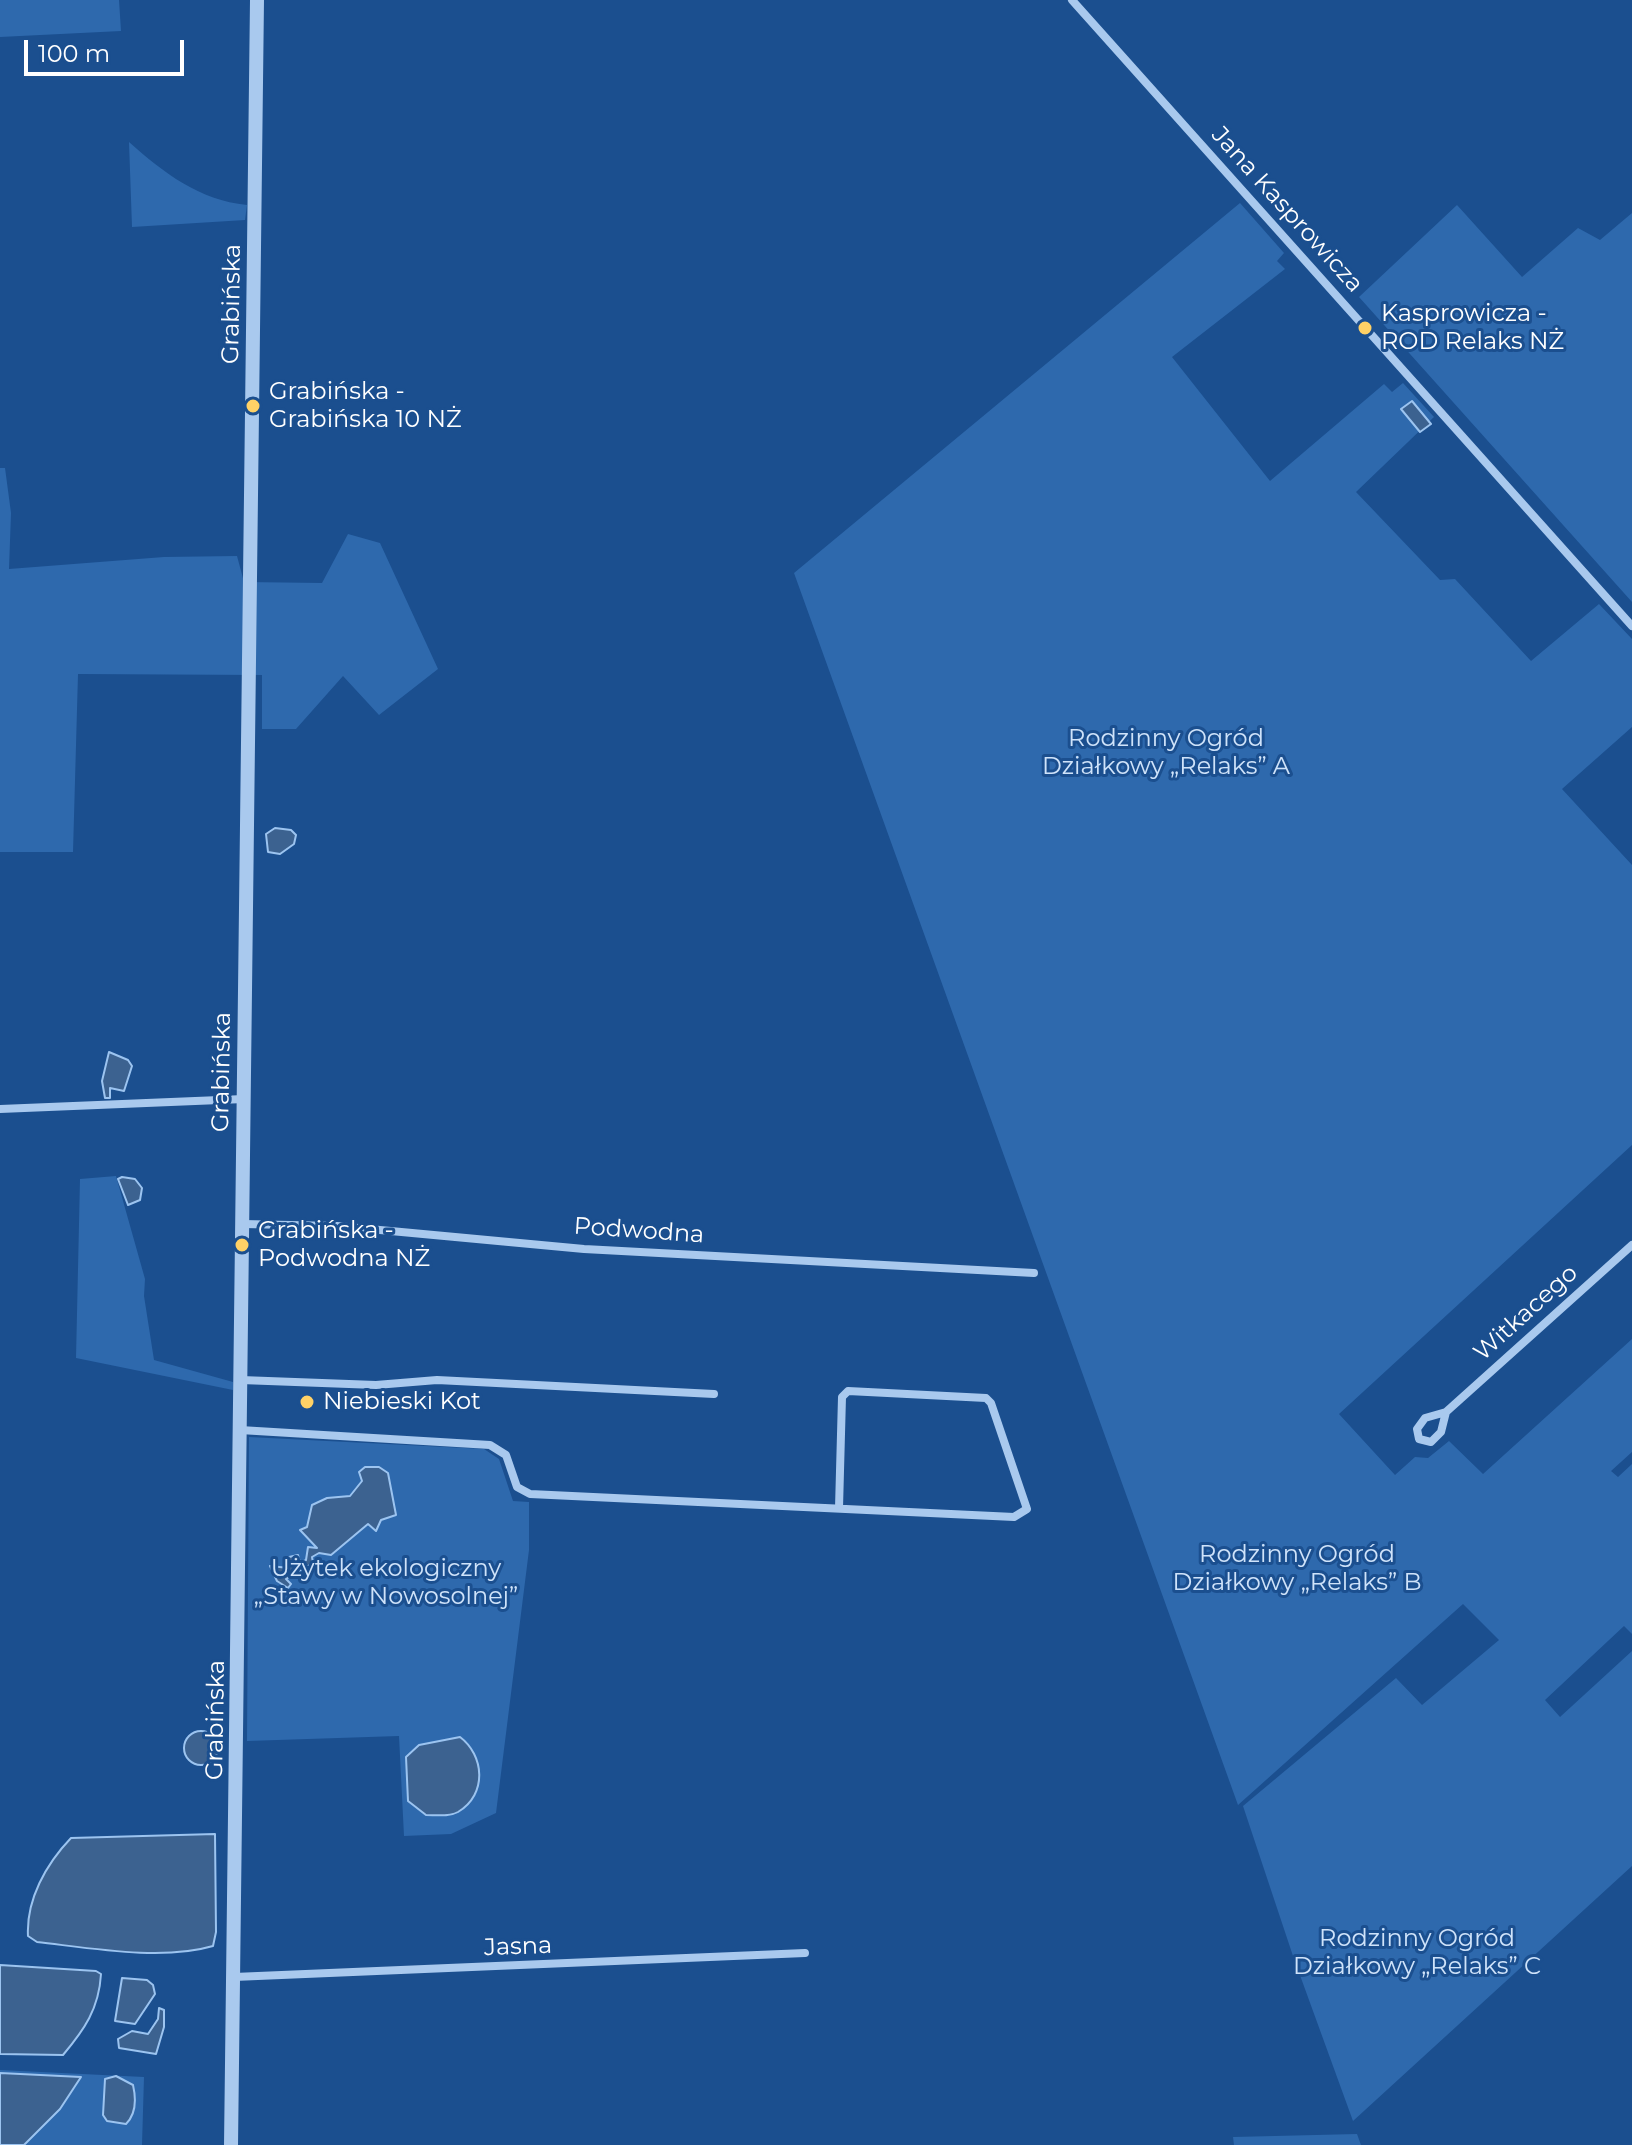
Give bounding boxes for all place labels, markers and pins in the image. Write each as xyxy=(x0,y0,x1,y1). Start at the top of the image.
place label: Kasprowicza - ROD Relaks NŻ xyxy=(1381,300,1564,356)
marker: Kasprowicza - ROD Relaks NŻ xyxy=(1356,319,1374,337)
place label: Grabińska - Grabińska 10 NŻ xyxy=(269,378,462,434)
marker: Grabińska - Grabińska 10 NŻ xyxy=(244,397,262,415)
place label: Grabińska - Podwodna NŻ xyxy=(258,1217,430,1273)
marker: Grabińska - Podwodna NŻ xyxy=(233,1236,251,1254)
place label: Niebieski Kot xyxy=(323,1388,481,1416)
marker: Niebieski Kot xyxy=(298,1393,316,1411)

